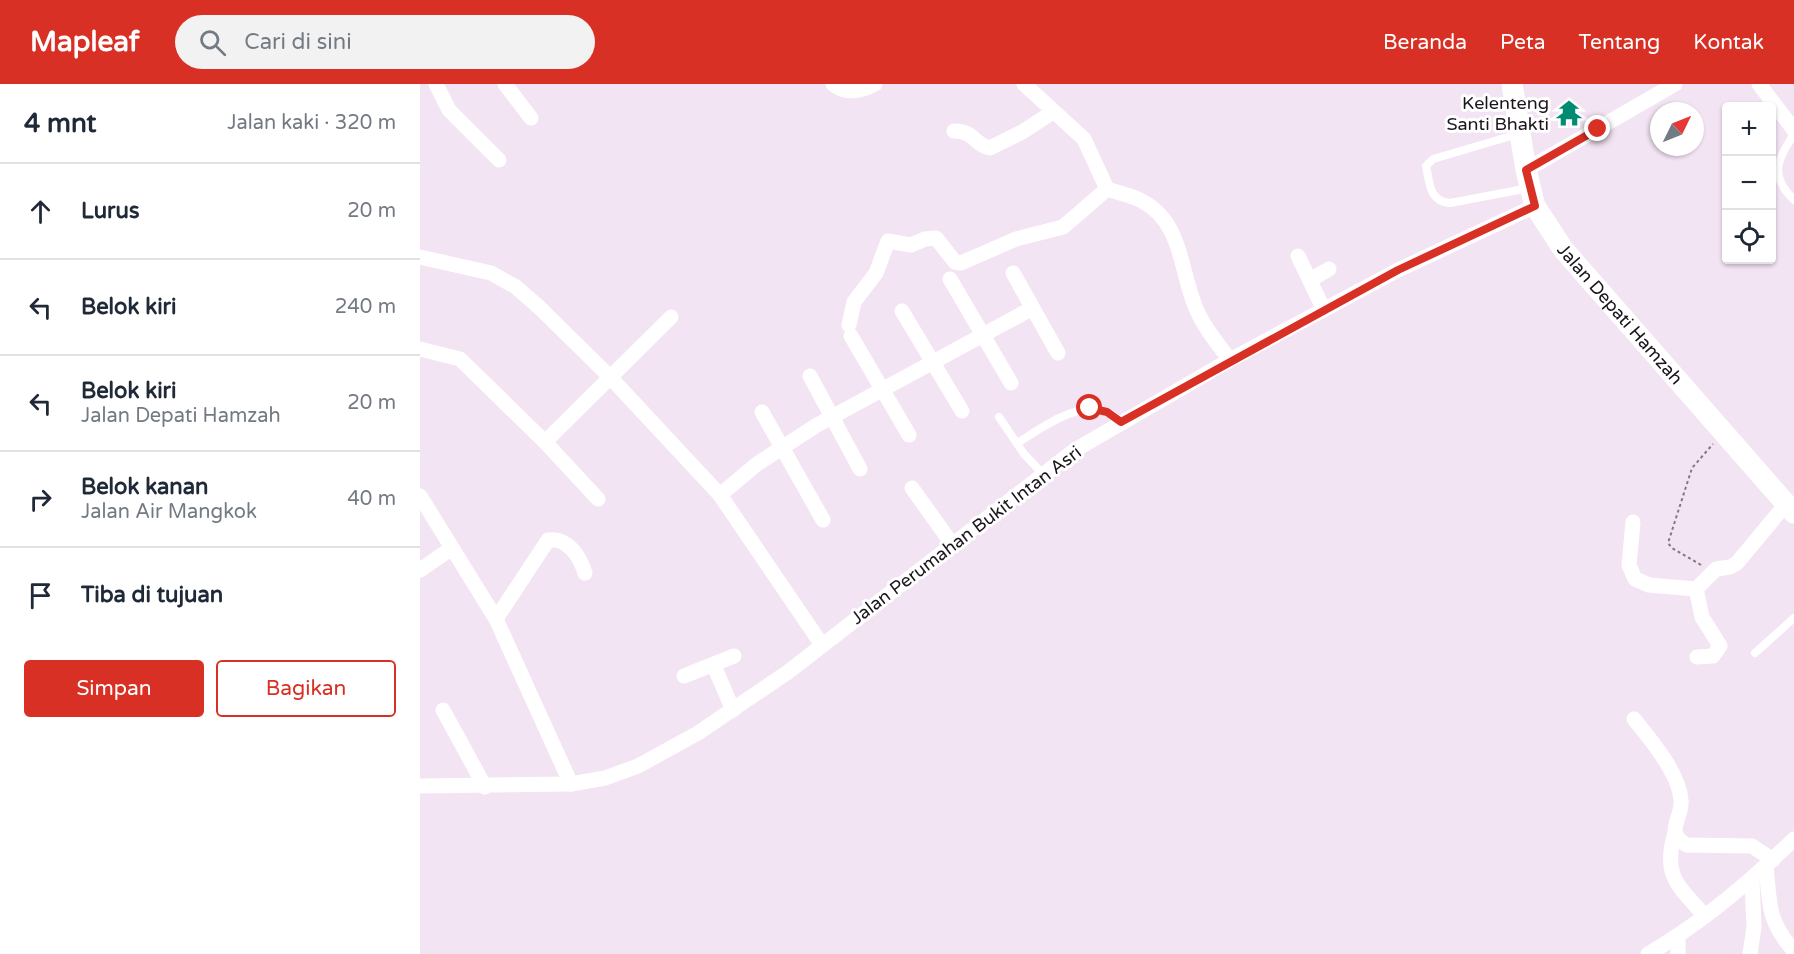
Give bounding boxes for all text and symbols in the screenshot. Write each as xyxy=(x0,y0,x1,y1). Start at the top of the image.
search box xyxy=(175,15,595,69)
text: Mapleaf xyxy=(30,25,139,59)
icon: search xyxy=(196,26,229,59)
text: Cari di sini xyxy=(244,29,352,55)
text: Beranda xyxy=(1383,30,1467,55)
text: Peta xyxy=(1500,30,1546,55)
text: Tentang xyxy=(1579,30,1660,55)
text: Kontak xyxy=(1693,30,1764,55)
place label: Kelenteng Santi Bhakti xyxy=(1446,92,1549,135)
temple icon: Kelenteng Santi Bhakti xyxy=(1554,98,1584,128)
north arrow xyxy=(1650,102,1704,156)
map controls xyxy=(1722,102,1776,264)
button: + xyxy=(1722,102,1776,156)
text: 4 mnt xyxy=(24,108,96,139)
text: Jalan kaki · 320 m xyxy=(227,111,396,135)
route end xyxy=(1584,115,1610,141)
button: − xyxy=(1722,156,1776,210)
icon: ahead xyxy=(24,195,57,228)
text: Lurus xyxy=(81,198,139,224)
text: 20 m xyxy=(347,199,396,223)
button: locate xyxy=(1722,210,1776,264)
street label: Jalan Depati Hamzah xyxy=(1552,239,1687,389)
icon: left xyxy=(24,291,57,324)
text: Belok kiri xyxy=(81,294,177,320)
text: 240 m xyxy=(335,295,396,319)
text: Belok kiri xyxy=(81,378,177,404)
icon: left xyxy=(24,387,57,420)
text: 20 m xyxy=(347,391,396,415)
route start xyxy=(1076,394,1102,420)
text: Jalan Depati Hamzah xyxy=(81,404,281,428)
street label: Jalan Perumahan Bukit Intan Asri xyxy=(846,441,1086,629)
text: Belok kanan xyxy=(81,474,208,500)
icon: right xyxy=(24,483,57,516)
text: 40 m xyxy=(347,487,396,511)
text: Jalan Air Mangkok xyxy=(81,500,257,524)
icon: arrive xyxy=(24,579,57,612)
text: Tiba di tujuan xyxy=(81,582,223,608)
button: Simpan xyxy=(24,660,204,717)
button: Bagikan xyxy=(216,660,396,717)

